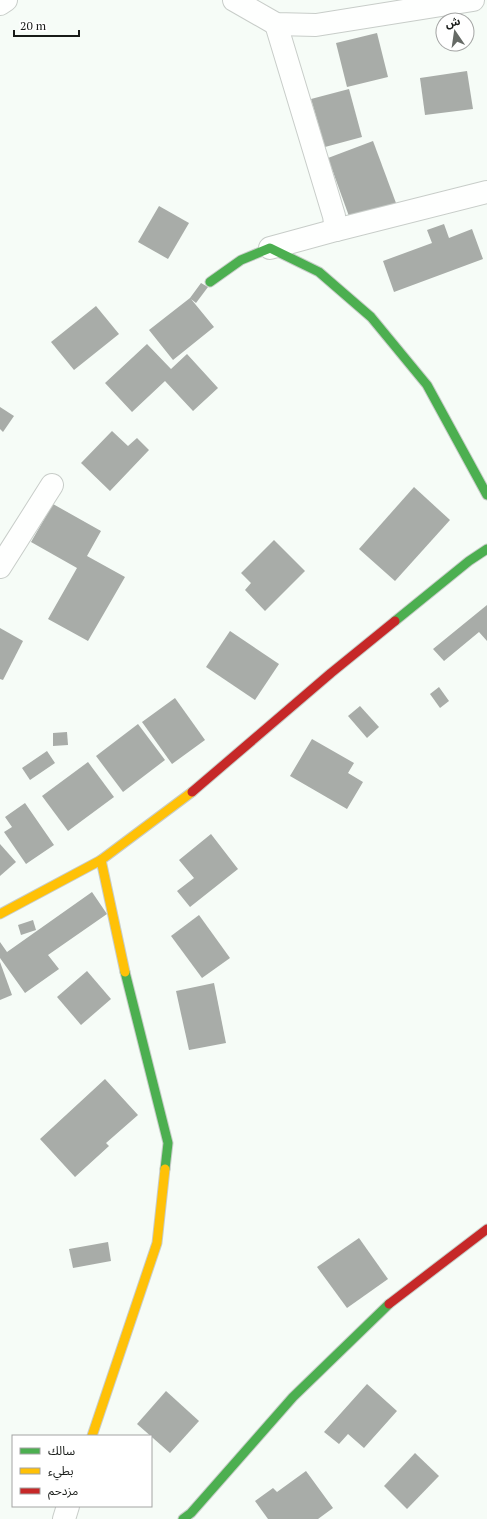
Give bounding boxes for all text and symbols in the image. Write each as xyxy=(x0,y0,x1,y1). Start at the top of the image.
scale bar xyxy=(14,12,79,38)
north arrow xyxy=(435,12,475,52)
text: ش xyxy=(444,14,462,31)
text: 20 m xyxy=(20,18,47,33)
legend xyxy=(12,1435,152,1507)
text: سالك xyxy=(48,1443,75,1458)
text: بطيء xyxy=(48,1463,74,1481)
text: مزدحم xyxy=(48,1483,78,1500)

